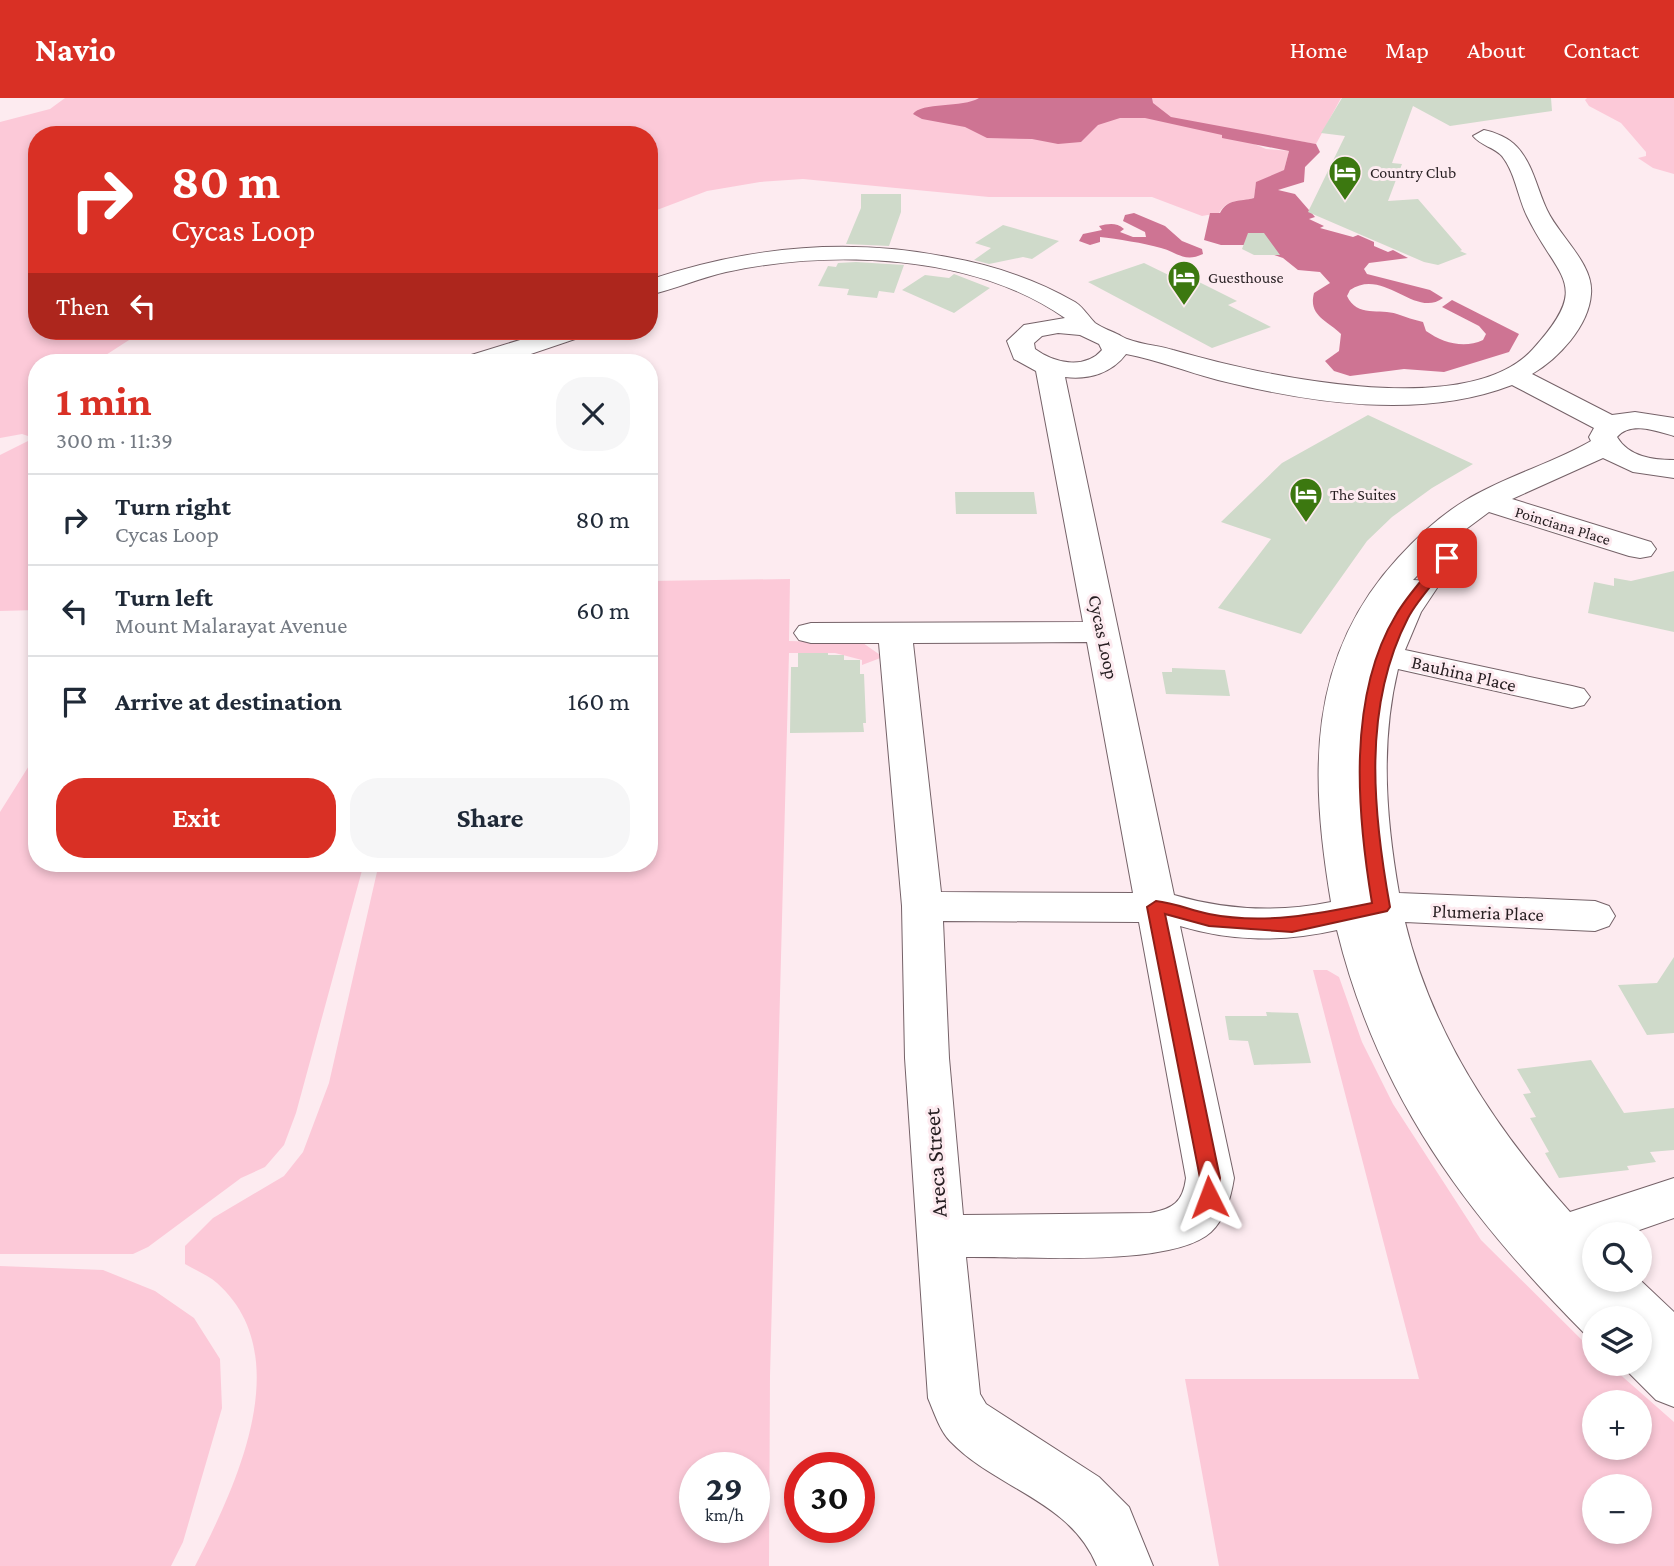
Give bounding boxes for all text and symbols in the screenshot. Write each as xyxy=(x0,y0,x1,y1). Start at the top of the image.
text: Navio xyxy=(35,31,116,68)
text: Home xyxy=(1290,36,1347,63)
text: Map xyxy=(1385,36,1429,63)
text: About xyxy=(1467,36,1525,63)
text: Contact xyxy=(1563,36,1639,63)
hotel icon: Country Club xyxy=(1326,153,1364,202)
icon: right xyxy=(56,154,147,245)
text: 80 m xyxy=(171,154,280,209)
place label: Country Club xyxy=(1370,164,1456,182)
text: Cycas Loop xyxy=(171,212,315,248)
hotel icon: Guesthouse xyxy=(1165,258,1203,307)
place label: Guesthouse xyxy=(1208,269,1284,286)
icon: left xyxy=(124,287,162,325)
text: Then xyxy=(56,292,110,321)
text: 1 min xyxy=(56,377,152,424)
button: close xyxy=(556,377,630,451)
text: 300 m · 11:39 xyxy=(56,427,173,453)
hotel icon: The Suites xyxy=(1287,475,1325,524)
place label: The Suites xyxy=(1330,486,1396,503)
text: Turn right xyxy=(115,492,231,521)
icon: right xyxy=(56,501,94,539)
street label: Poinciana Place xyxy=(1513,503,1613,548)
text: 80 m xyxy=(576,505,630,534)
text: Cycas Loop xyxy=(115,521,219,547)
pin xyxy=(1417,528,1477,588)
icon: arrive xyxy=(1428,539,1466,577)
text: Turn left xyxy=(115,583,213,612)
icon: left xyxy=(56,592,94,630)
street label: Cycas Loop xyxy=(1084,593,1123,681)
text: 60 m xyxy=(576,596,630,625)
text: Mount Malarayat Avenue xyxy=(115,612,347,638)
street label: Bauhina Place xyxy=(1410,651,1518,696)
icon: arrive xyxy=(56,683,94,721)
text: Arrive at destination xyxy=(115,687,342,716)
text: 160 m xyxy=(568,687,630,716)
button: Exit xyxy=(56,778,336,858)
button: Share xyxy=(350,778,630,858)
street label: Plumeria Place xyxy=(1432,900,1544,925)
street label: Areca Street xyxy=(918,1107,952,1218)
position arrow xyxy=(1172,1160,1246,1234)
map controls xyxy=(1582,1222,1652,1544)
button: search xyxy=(1582,1222,1652,1292)
button: layers xyxy=(1582,1306,1652,1376)
button: + xyxy=(1582,1390,1652,1460)
speed limit sign: 30 xyxy=(784,1452,875,1543)
text: 29 xyxy=(706,1469,743,1508)
button: − xyxy=(1582,1474,1652,1544)
text: km/h xyxy=(705,1505,744,1525)

